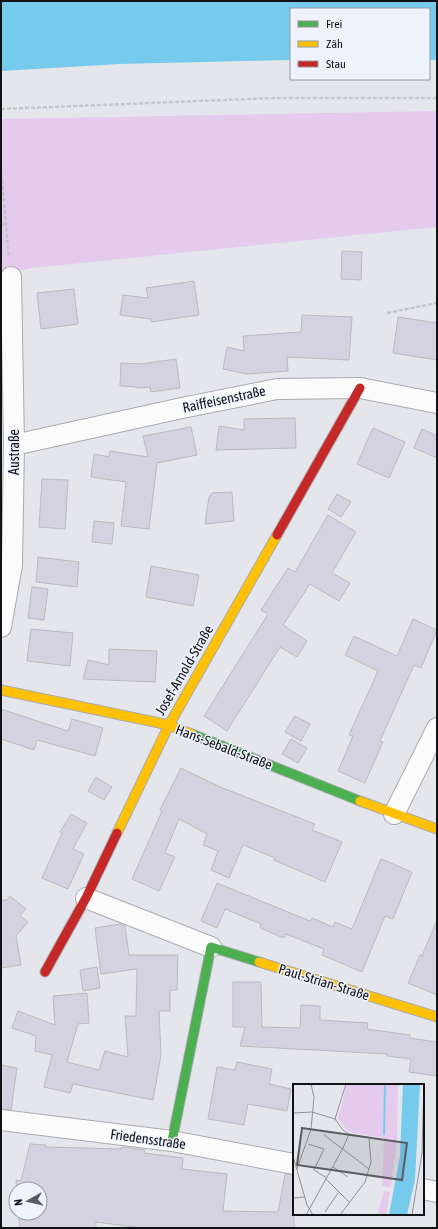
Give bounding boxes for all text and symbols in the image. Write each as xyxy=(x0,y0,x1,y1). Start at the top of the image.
legend xyxy=(290,8,430,80)
text: Frei xyxy=(326,17,342,31)
text: Zäh xyxy=(326,37,343,51)
text: Stau xyxy=(326,57,346,71)
street label: Raiffeisenstraße xyxy=(181,382,267,416)
street label: Austraße xyxy=(6,429,22,475)
street label: Josef-Arnold-Straße xyxy=(152,622,216,718)
street label: Hans-Sebald-Straße xyxy=(173,721,275,773)
street label: Paul-Strian-Straße xyxy=(277,961,371,1003)
inset map xyxy=(293,1084,424,1215)
street label: Friedensstraße xyxy=(109,1126,187,1152)
north arrow xyxy=(8,1181,48,1221)
text: N xyxy=(12,1198,24,1206)

